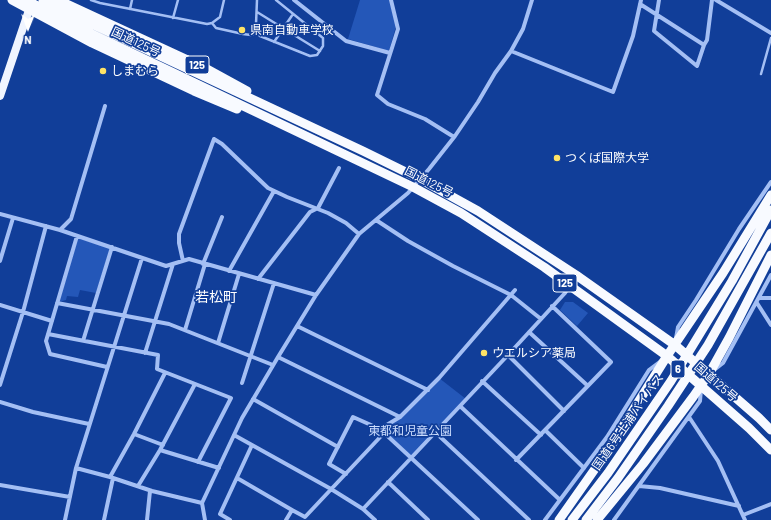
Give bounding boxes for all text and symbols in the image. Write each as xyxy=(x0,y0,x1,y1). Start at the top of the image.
north arrow xyxy=(8,8,48,48)
place label: 県南自動車学校 xyxy=(250,23,334,37)
street label: 国道125号 xyxy=(109,24,163,60)
marker: 県南自動車学校 xyxy=(237,25,247,35)
text: N xyxy=(24,34,32,47)
road number: 125 xyxy=(185,56,209,74)
place label: しまむら xyxy=(111,64,159,78)
marker: しまむら xyxy=(98,66,108,76)
place label: つくば国際大学 xyxy=(565,151,649,165)
marker: つくば国際大学 xyxy=(552,153,562,163)
street label: 国道125号 xyxy=(402,164,456,200)
road number: 125 xyxy=(553,274,577,292)
district label: 若松町 xyxy=(195,289,237,305)
place label: ウエルシア薬局 xyxy=(492,346,576,360)
marker: ウエルシア薬局 xyxy=(479,348,489,358)
street label: 国道125号 xyxy=(691,359,741,405)
road number: 6 xyxy=(671,360,685,378)
street label: 国道6号土浦バイパス xyxy=(589,371,667,473)
park label: 東都和児童公園 xyxy=(368,424,452,438)

